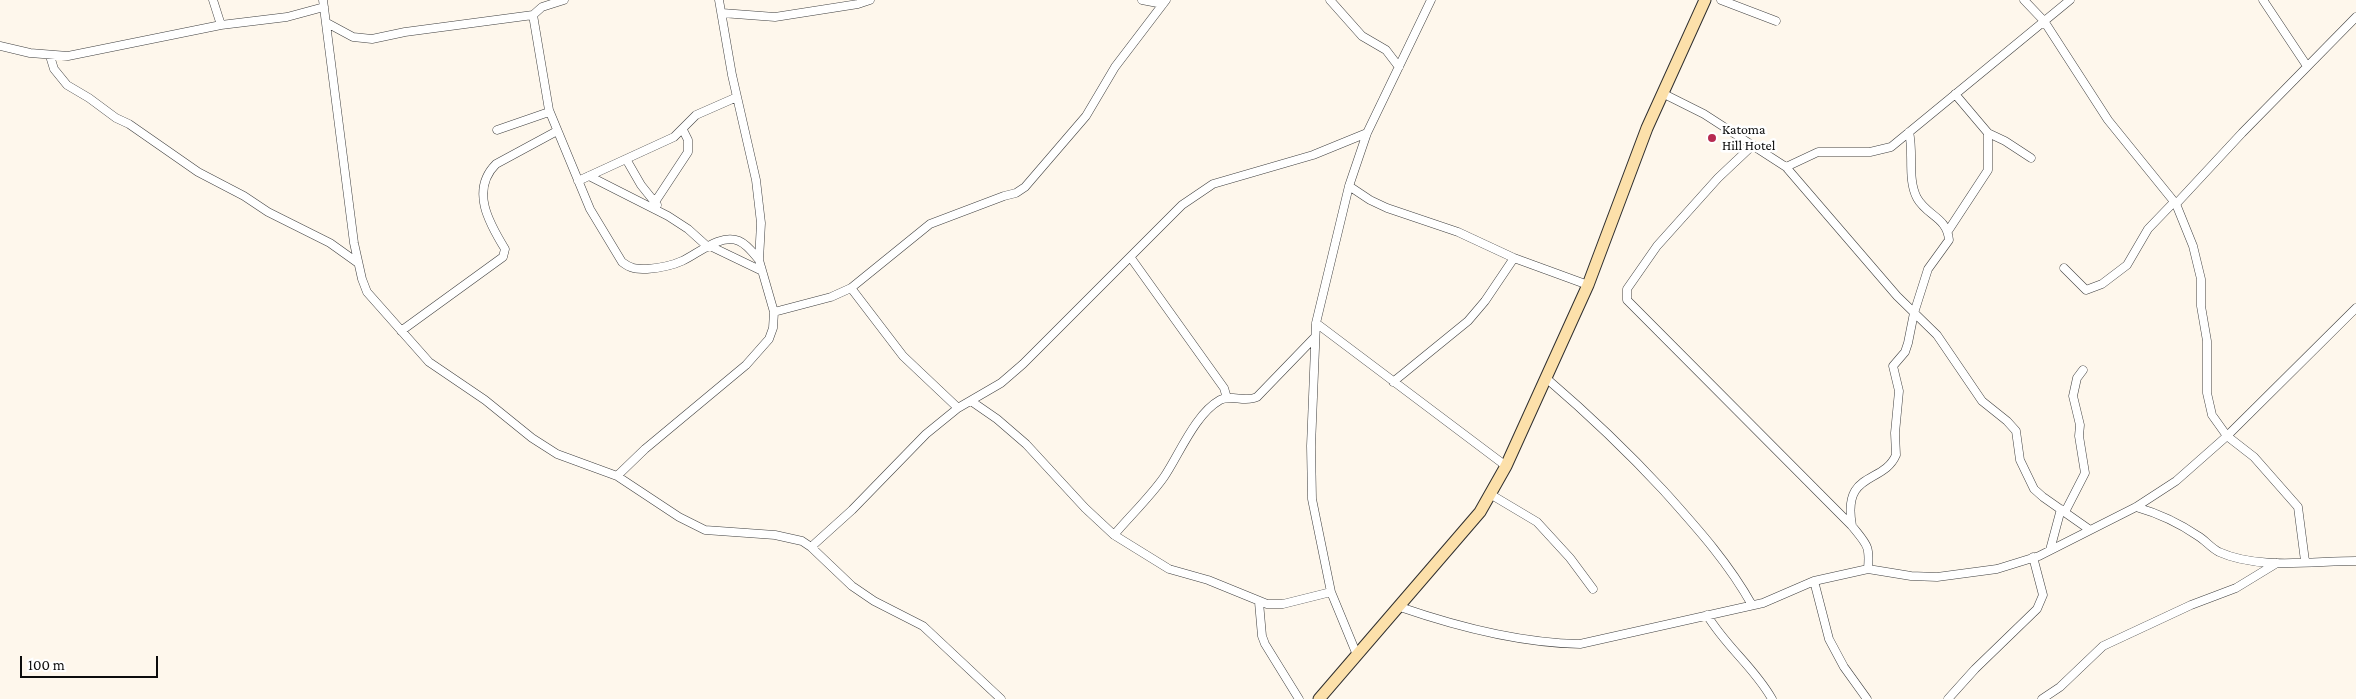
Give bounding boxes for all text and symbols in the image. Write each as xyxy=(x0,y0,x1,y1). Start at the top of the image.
place label: Katoma Hill Hotel xyxy=(1722,122,1775,154)
marker: Katoma Hill Hotel xyxy=(1706,132,1718,144)
scale bar xyxy=(22,646,160,678)
text: 100 m xyxy=(28,657,65,673)

